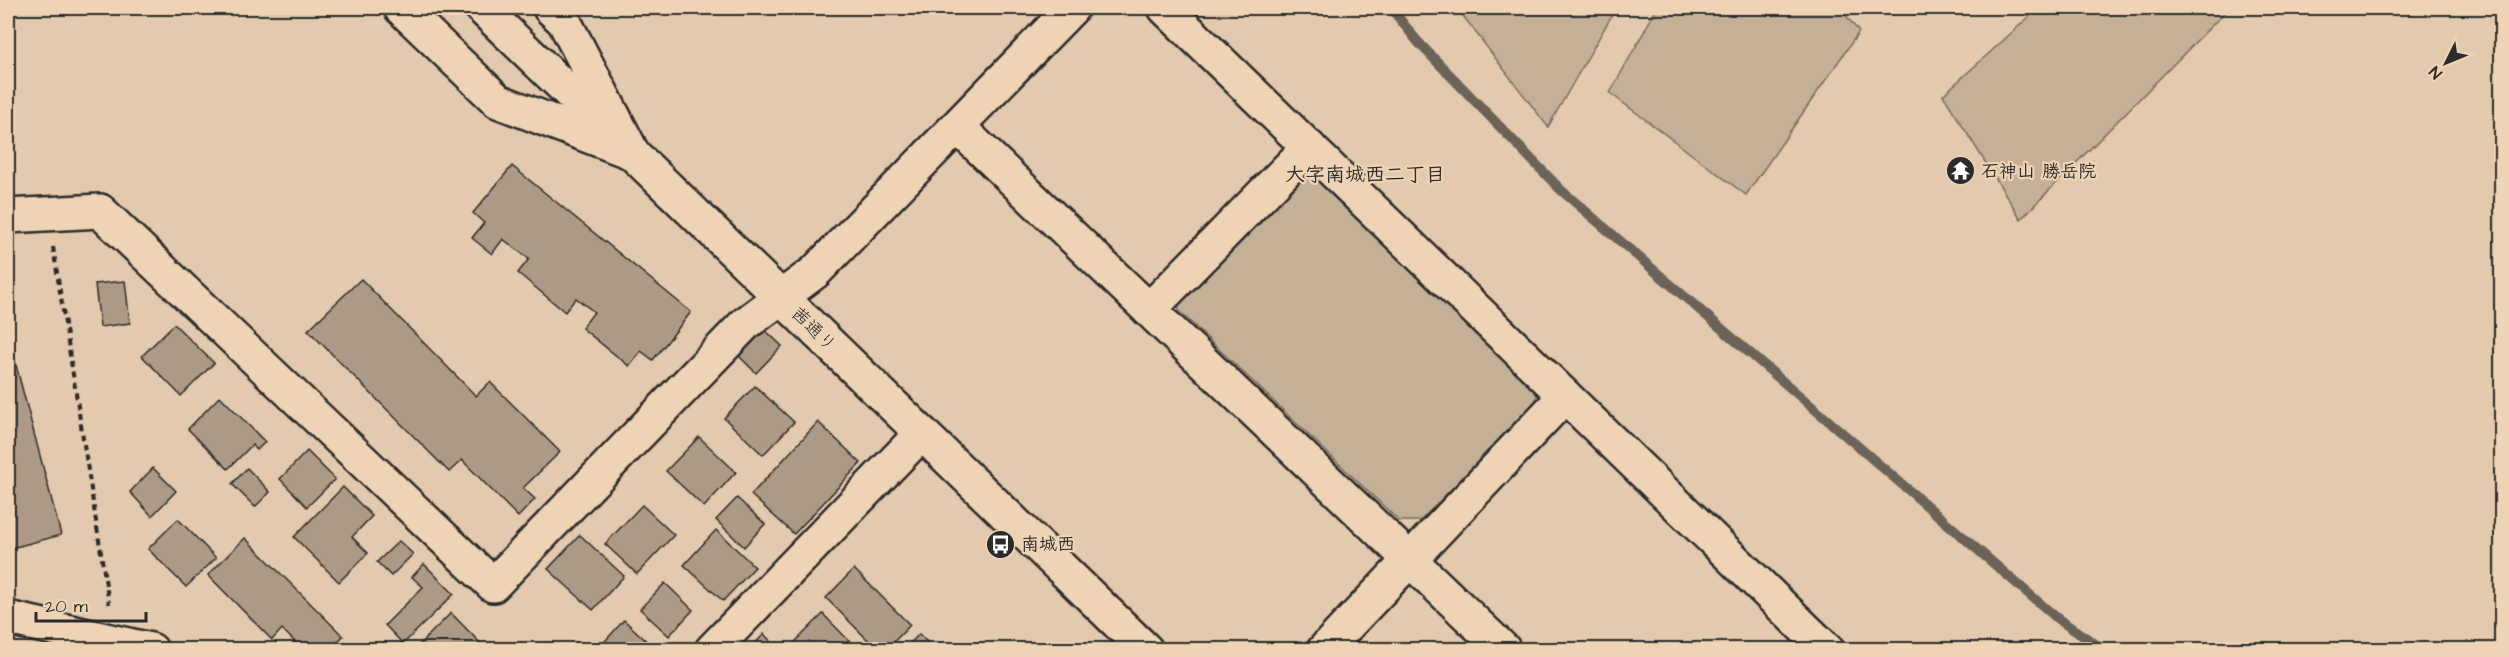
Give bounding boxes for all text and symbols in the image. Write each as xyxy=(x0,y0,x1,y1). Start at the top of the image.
north arrow xyxy=(2416,33,2476,93)
text: N xyxy=(2424,61,2447,84)
temple icon: 石神山 勝岳院 xyxy=(1944,155,1976,187)
place label: 石神山 勝岳院 xyxy=(1981,159,2096,184)
district label: 大字南城西二丁目 xyxy=(1285,161,1445,189)
street label: 茜通り xyxy=(786,302,842,357)
bus stop icon: 南城西 xyxy=(984,528,1016,560)
place label: 南城西 xyxy=(1021,532,1075,557)
scale bar xyxy=(36,585,146,623)
text: 20 m xyxy=(45,594,88,619)

